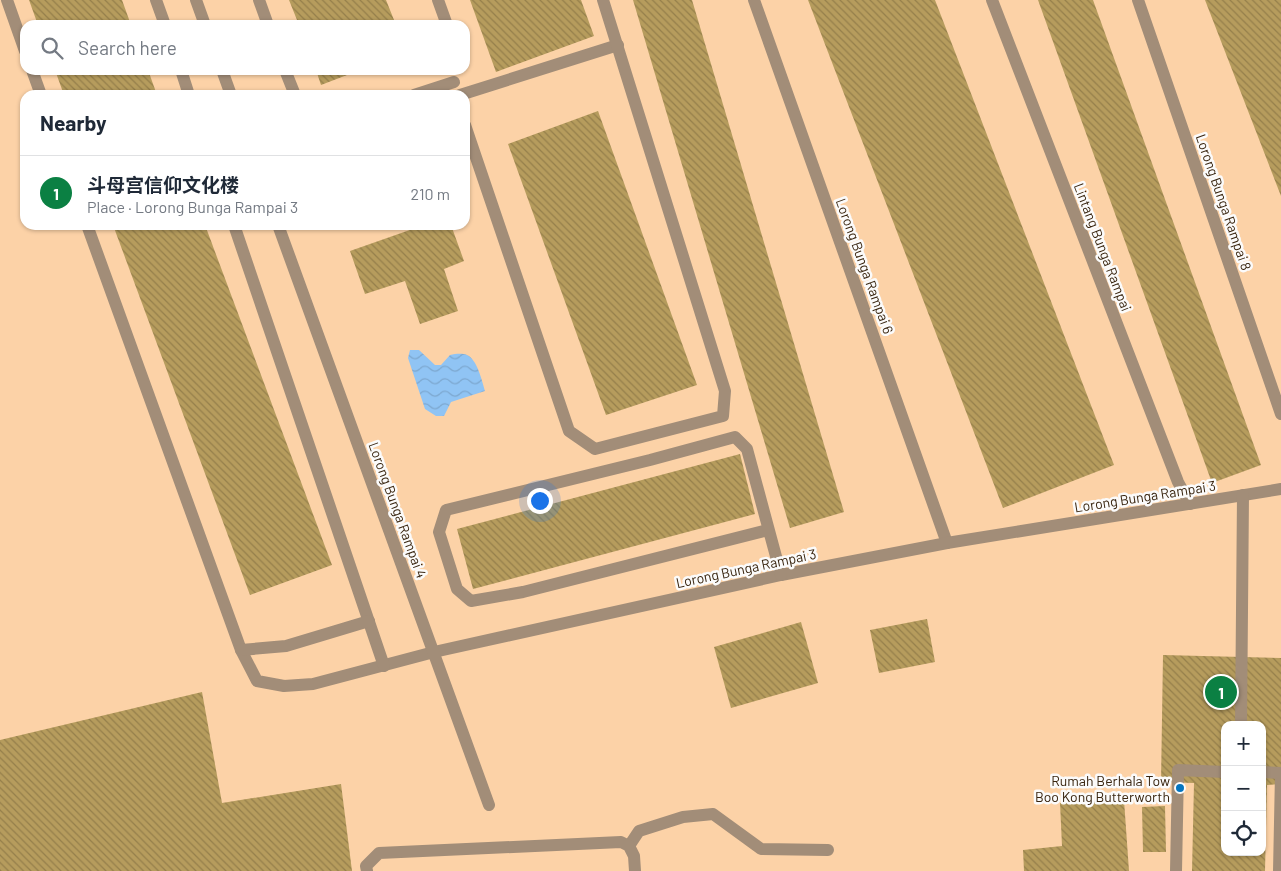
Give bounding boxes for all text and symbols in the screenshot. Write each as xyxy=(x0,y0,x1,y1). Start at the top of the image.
search box xyxy=(20,20,470,75)
icon: search xyxy=(38,34,66,62)
text: Search here xyxy=(78,36,177,59)
text: Nearby xyxy=(40,110,106,135)
street label: Lorong Bunga Rampai 8 xyxy=(1193,132,1255,272)
text: 斗母宫信仰文化楼 xyxy=(87,173,239,196)
street label: Lintang Bunga Rampai xyxy=(1071,180,1135,314)
text: 1 xyxy=(53,184,59,203)
text: 210 m xyxy=(411,184,450,203)
street label: Lorong Bunga Rampai 6 xyxy=(833,196,897,336)
text: Place · Lorong Bunga Rampai 3 xyxy=(87,197,298,216)
street label: Lorong Bunga Rampai 4 xyxy=(365,440,431,580)
street label: Lorong Bunga Rampai 3 xyxy=(1073,476,1217,516)
your location xyxy=(527,488,553,514)
street label: Lorong Bunga Rampai 3 xyxy=(674,545,818,591)
pin: 1 xyxy=(1205,673,1237,711)
map controls xyxy=(1221,721,1266,856)
button: + xyxy=(1221,721,1266,766)
button: − xyxy=(1221,766,1266,811)
place label: Rumah Berhala Tow Boo Kong Butterworth xyxy=(1035,772,1170,805)
marker: Rumah Berhala Tow Boo Kong Butterworth xyxy=(1174,782,1186,794)
button: locate xyxy=(1221,811,1266,856)

